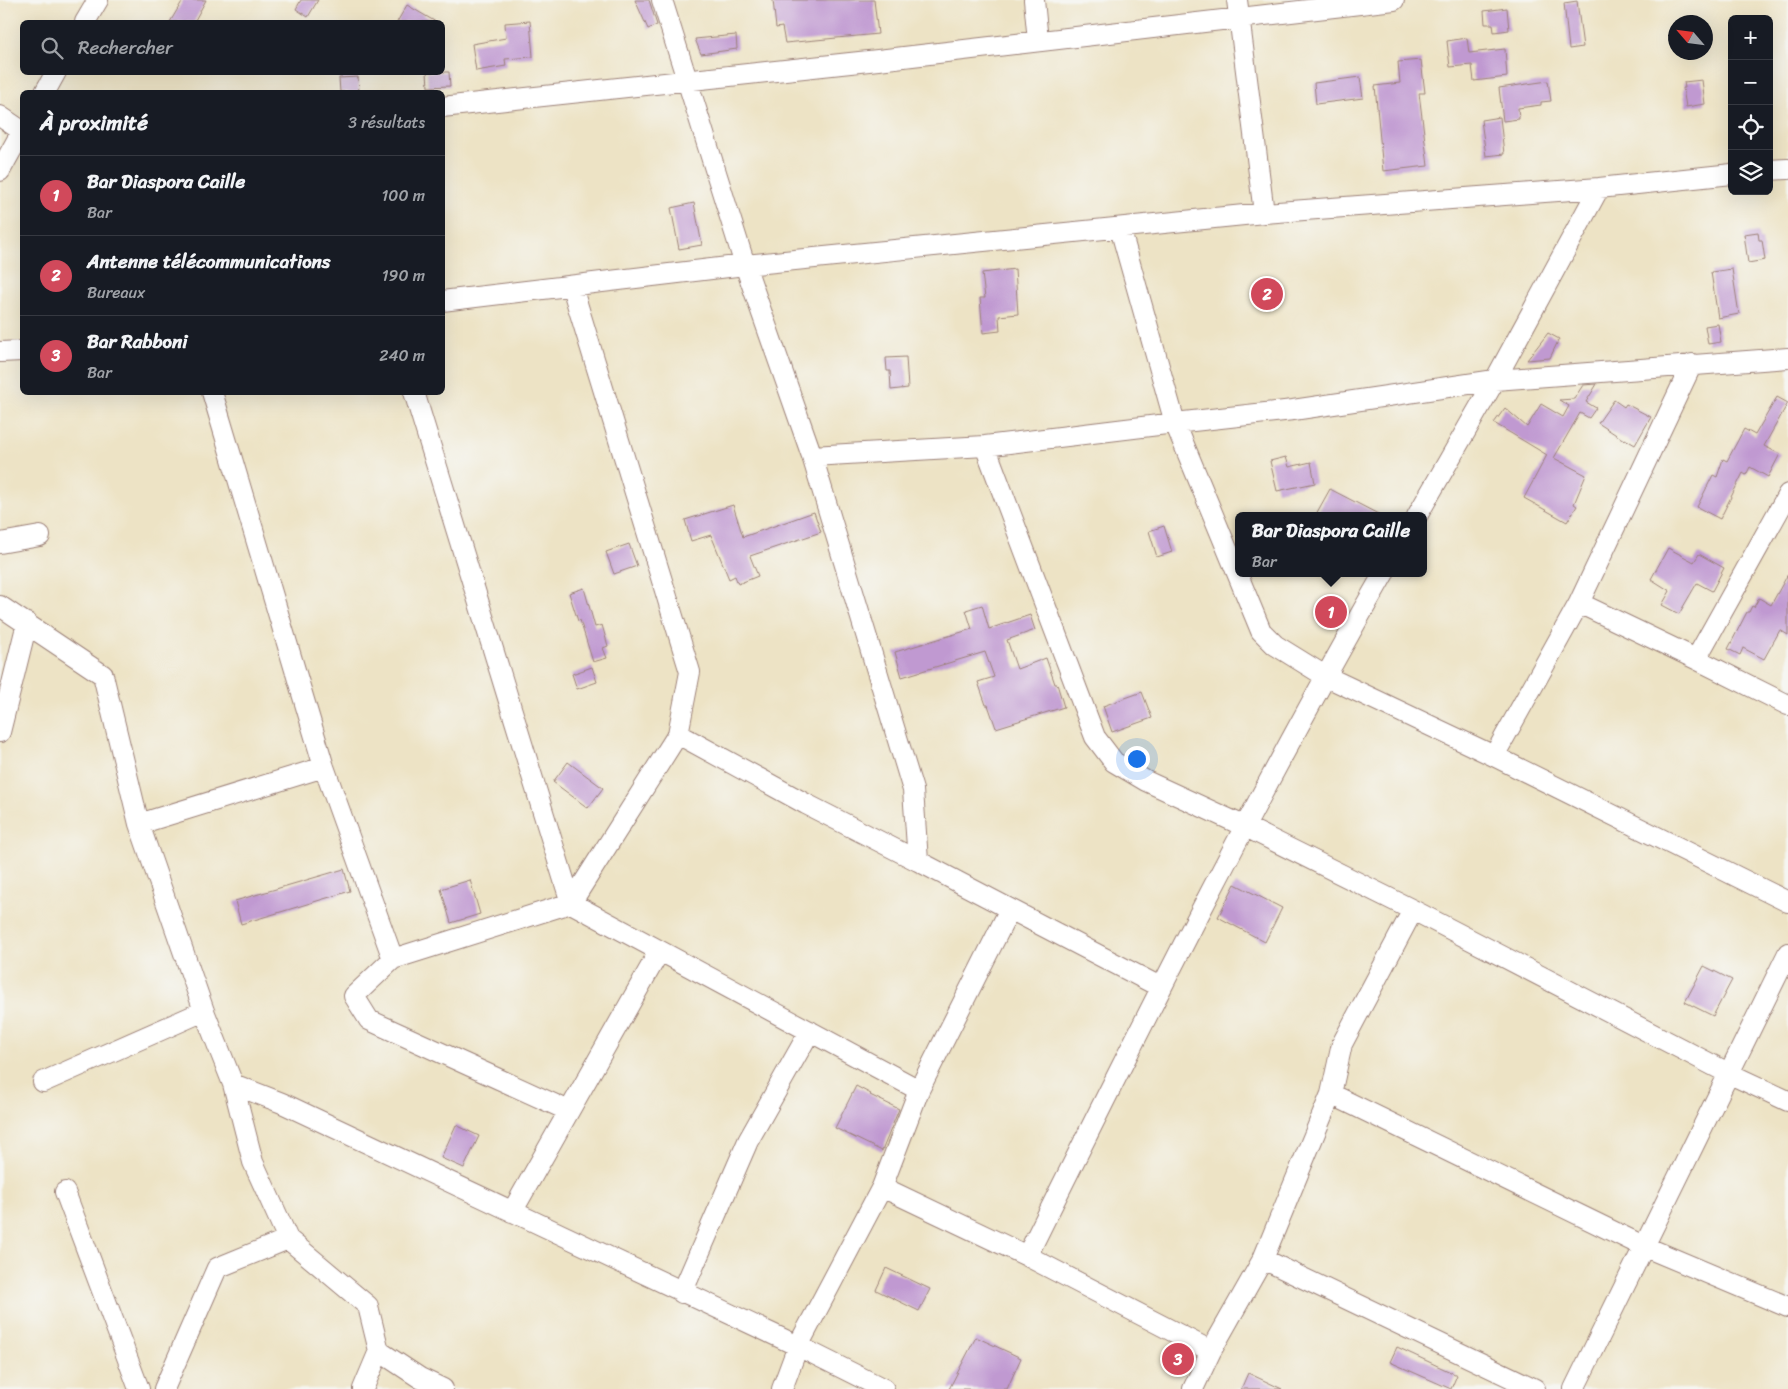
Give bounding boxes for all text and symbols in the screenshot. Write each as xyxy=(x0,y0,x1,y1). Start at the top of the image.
north arrow xyxy=(1668,15,1713,60)
map controls xyxy=(1728,15,1773,195)
button: + xyxy=(1728,15,1773,60)
search box xyxy=(20,20,445,75)
text: Rechercher xyxy=(78,31,173,64)
icon: search xyxy=(38,34,66,62)
button: − xyxy=(1728,60,1773,105)
text: À proximité xyxy=(40,104,148,142)
button: locate xyxy=(1728,105,1773,150)
text: 3 résultats xyxy=(348,108,425,137)
button: layers xyxy=(1728,150,1773,195)
text: Bar Diaspora Caille xyxy=(87,165,245,198)
text: 1 xyxy=(53,181,59,210)
text: 100 m xyxy=(381,181,425,210)
text: Bar xyxy=(87,198,112,227)
text: Antenne télécommunications xyxy=(87,245,331,278)
text: 2 xyxy=(51,261,61,290)
text: 190 m xyxy=(382,261,425,290)
pin: 2 xyxy=(1251,275,1283,313)
text: Bureaux xyxy=(87,278,145,307)
text: Bar Rabboni xyxy=(87,325,188,358)
text: 3 xyxy=(52,341,60,370)
text: 240 m xyxy=(379,341,425,370)
text: Bar xyxy=(87,358,112,387)
popup xyxy=(1235,512,1427,577)
text: Bar Diaspora Caille xyxy=(1252,514,1410,547)
text: Bar xyxy=(1252,547,1277,576)
pin: 1 xyxy=(1315,593,1347,631)
your location xyxy=(1124,746,1150,772)
pin: 3 xyxy=(1162,1340,1194,1378)

